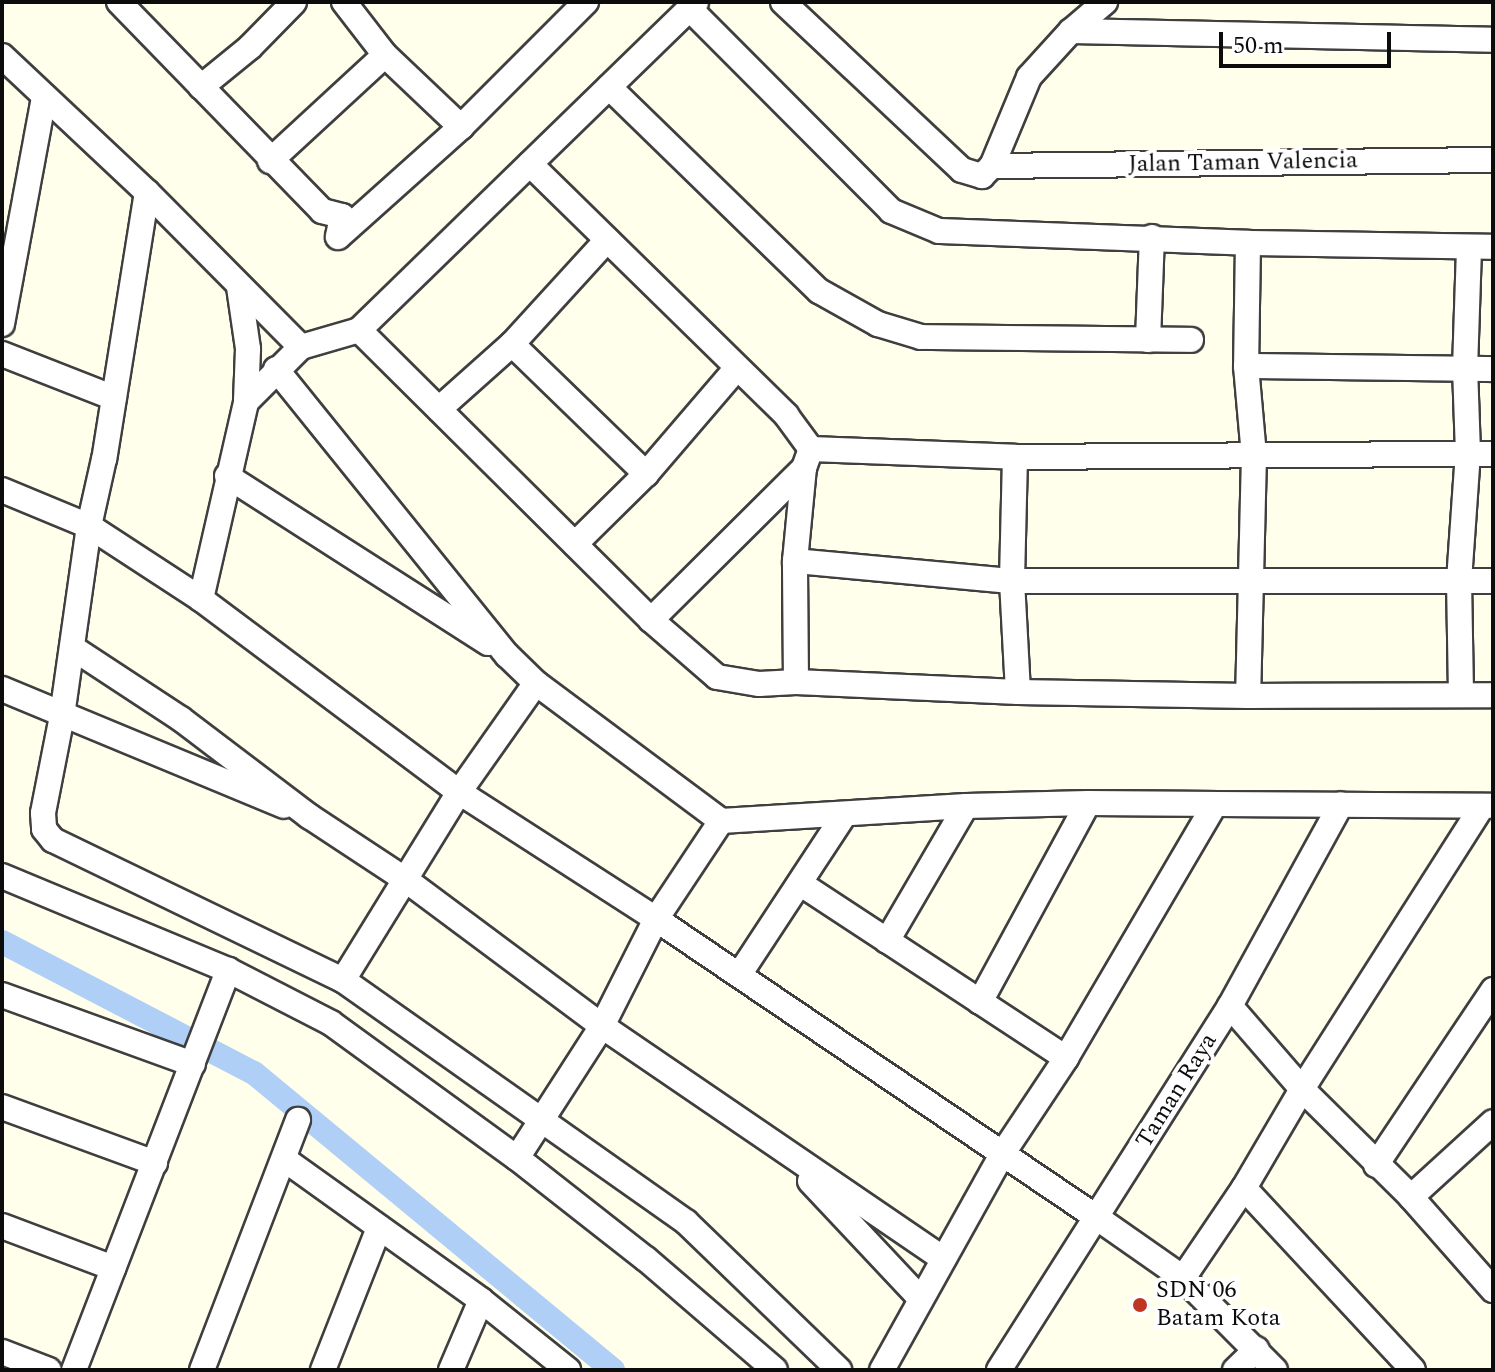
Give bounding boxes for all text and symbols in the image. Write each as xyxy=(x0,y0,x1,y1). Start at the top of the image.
scale bar xyxy=(1223,16,1395,66)
text: 50 m xyxy=(1233,28,1284,64)
street label: Jalan Taman Valencia xyxy=(1128,147,1358,179)
street label: Taman Raya xyxy=(1130,1028,1224,1154)
place label: SDN 06 Batam Kota xyxy=(1156,1277,1280,1333)
marker: SDN 06 Batam Kota xyxy=(1131,1296,1149,1314)

